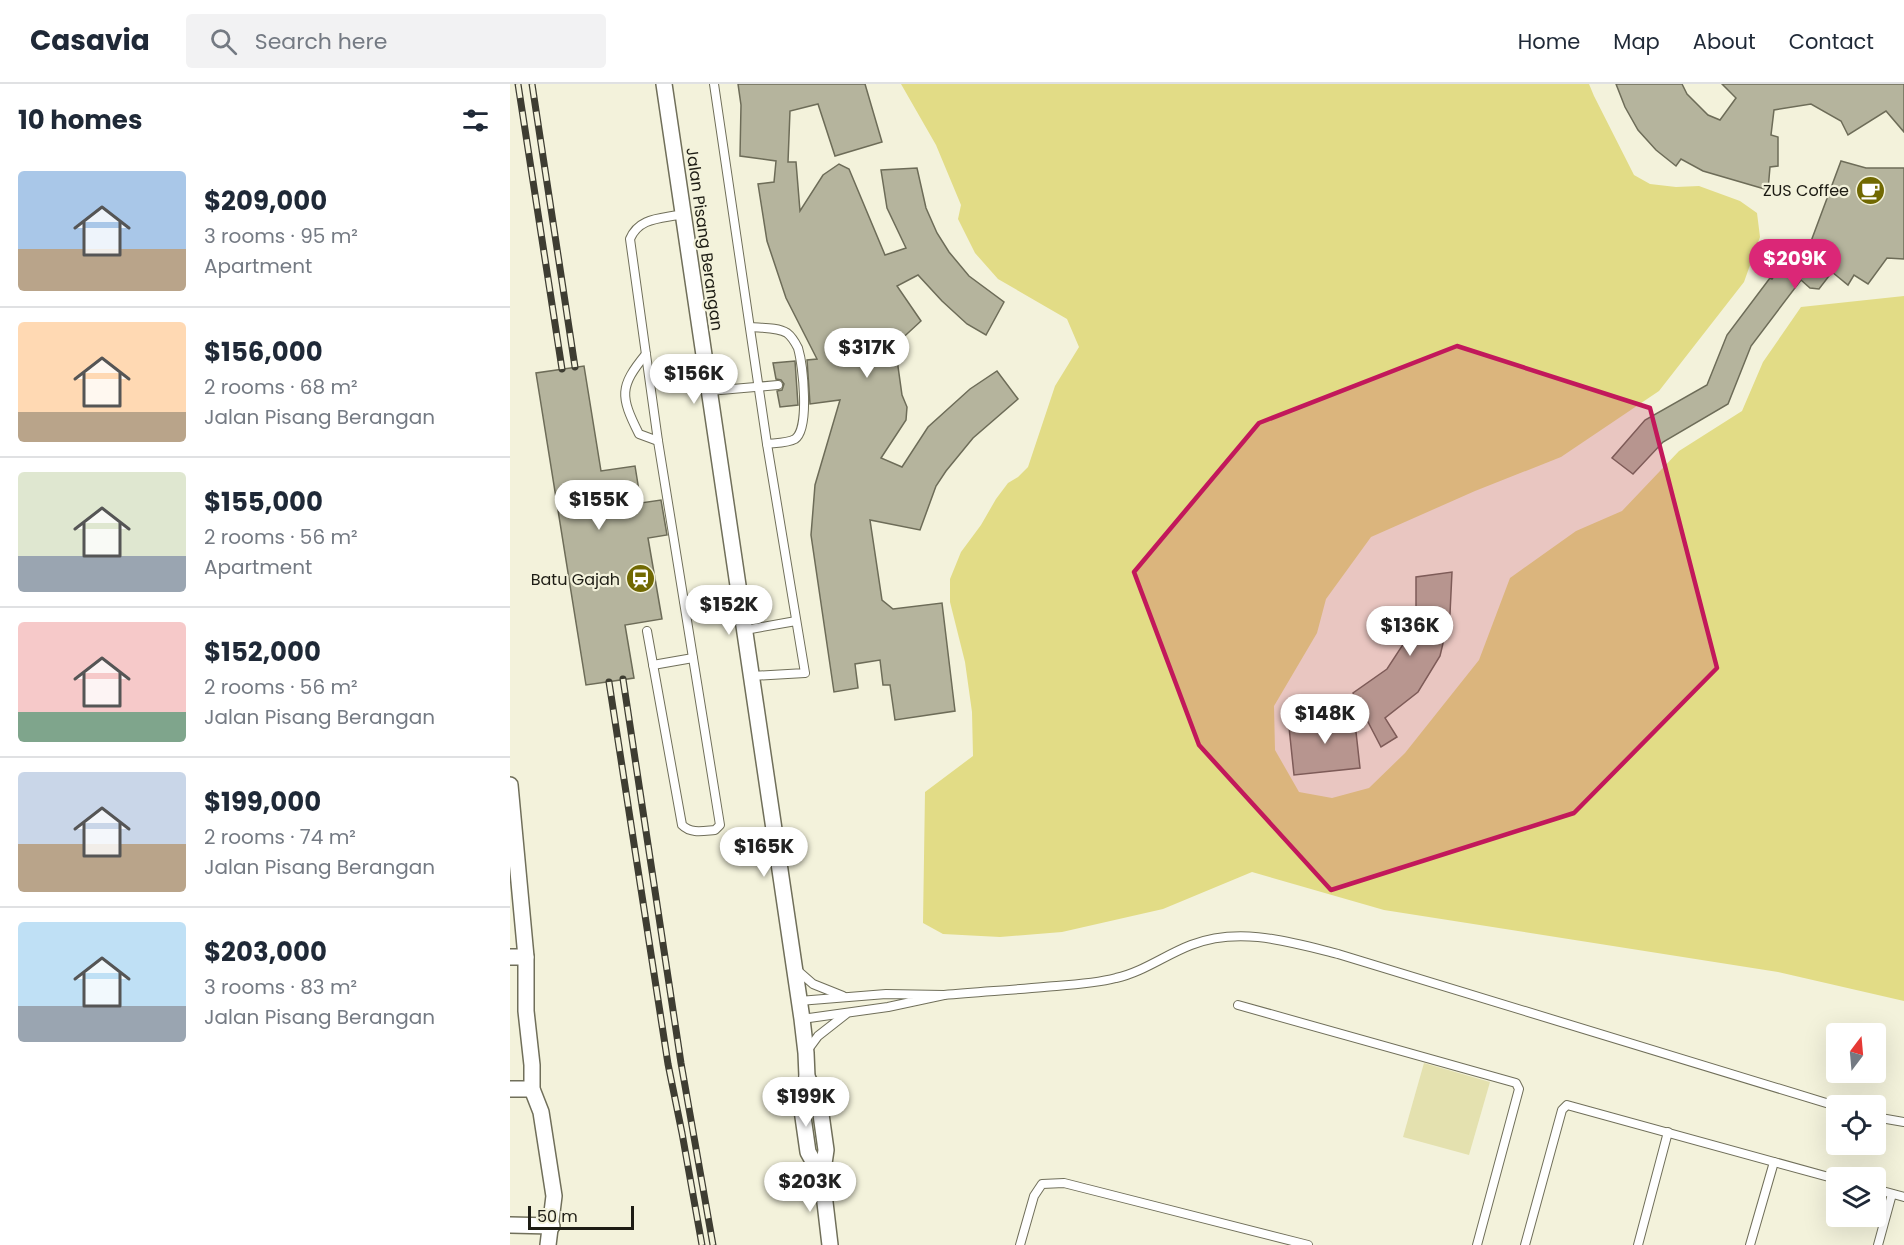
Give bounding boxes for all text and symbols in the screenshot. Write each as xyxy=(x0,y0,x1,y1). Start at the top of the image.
search box xyxy=(186,14,606,68)
text: Casavia xyxy=(30,21,150,60)
icon: search xyxy=(207,25,240,58)
text: Search here xyxy=(255,26,387,57)
text: Home xyxy=(1518,27,1580,56)
text: Map xyxy=(1613,27,1660,56)
text: About xyxy=(1693,27,1756,56)
text: Contact xyxy=(1789,27,1874,56)
text: 10 homes xyxy=(18,102,142,138)
icon: filters xyxy=(459,104,492,137)
street label: Jalan Pisang Berangan xyxy=(680,146,729,332)
cafe icon: ZUS Coffee xyxy=(1854,174,1886,206)
place label: ZUS Coffee xyxy=(1763,179,1849,202)
text: $209,000 xyxy=(204,183,327,219)
icon: home xyxy=(66,195,138,267)
text: 3 rooms · 95 m² xyxy=(204,222,358,250)
pin: $209K xyxy=(1753,239,1837,290)
text: $209K xyxy=(1763,244,1827,272)
text: Apartment xyxy=(204,252,312,280)
pin: $317K xyxy=(825,328,909,379)
text: $317K xyxy=(838,333,896,361)
text: $156,000 xyxy=(204,334,323,370)
icon: home xyxy=(66,346,138,418)
pin: $156K xyxy=(652,354,736,405)
text: $156K xyxy=(664,359,724,387)
text: 2 rooms · 68 m² xyxy=(204,373,358,401)
text: Jalan Pisang Berangan xyxy=(204,403,435,431)
pin: $155K xyxy=(557,480,641,531)
text: $155,000 xyxy=(204,484,323,520)
text: $155K xyxy=(569,485,629,513)
icon: home xyxy=(66,496,138,568)
text: 2 rooms · 56 m² xyxy=(204,523,358,551)
text: Apartment xyxy=(204,553,312,581)
station icon: Batu Gajah xyxy=(625,563,657,595)
place label: Batu Gajah xyxy=(531,568,620,591)
pin: $152K xyxy=(687,585,771,636)
text: $152K xyxy=(699,590,759,618)
pin: $136K xyxy=(1368,606,1452,657)
text: $136K xyxy=(1380,611,1440,639)
text: $152,000 xyxy=(204,634,321,670)
icon: home xyxy=(66,646,138,718)
text: 2 rooms · 56 m² xyxy=(204,673,358,701)
pin: $148K xyxy=(1283,694,1367,745)
text: $148K xyxy=(1294,699,1356,727)
text: Jalan Pisang Berangan xyxy=(204,703,435,731)
text: $199,000 xyxy=(204,784,321,820)
icon: home xyxy=(66,796,138,868)
text: 2 rooms · 74 m² xyxy=(204,823,356,851)
pin: $165K xyxy=(722,827,806,878)
text: $165K xyxy=(734,832,794,860)
text: Jalan Pisang Berangan xyxy=(204,853,435,881)
text: $203,000 xyxy=(204,934,327,970)
icon: home xyxy=(66,946,138,1018)
text: 3 rooms · 83 m² xyxy=(204,973,357,1001)
text: Jalan Pisang Berangan xyxy=(204,1003,435,1031)
north arrow xyxy=(1826,1023,1886,1083)
map controls xyxy=(1826,1023,1886,1227)
pin: $199K xyxy=(764,1077,848,1128)
text: $199K xyxy=(776,1082,836,1110)
button: locate xyxy=(1826,1095,1886,1155)
pin: $203K xyxy=(768,1162,852,1213)
text: $203K xyxy=(778,1167,842,1195)
button: layers xyxy=(1826,1167,1886,1227)
scale bar xyxy=(528,1203,634,1230)
text: 50 m xyxy=(537,1205,578,1228)

